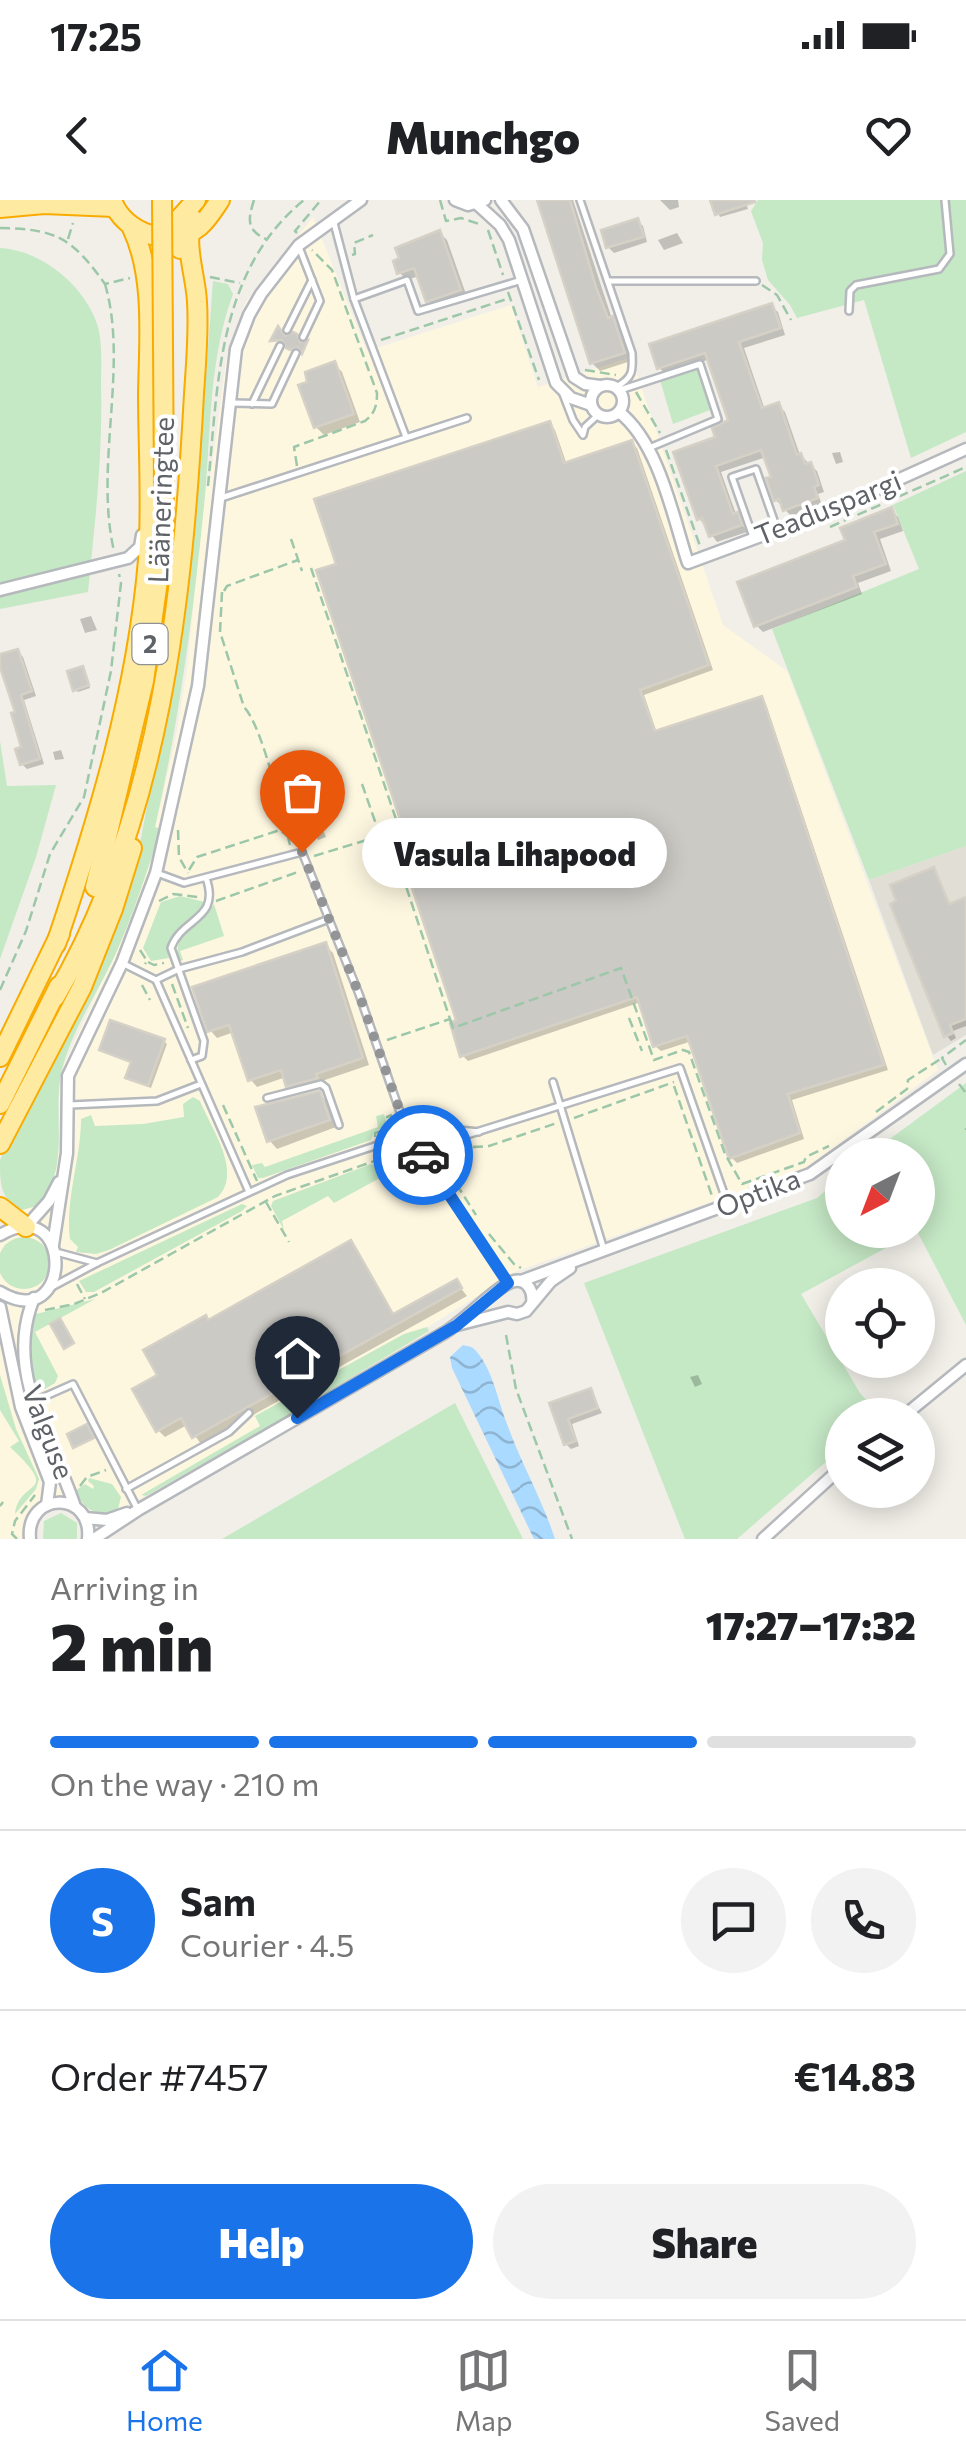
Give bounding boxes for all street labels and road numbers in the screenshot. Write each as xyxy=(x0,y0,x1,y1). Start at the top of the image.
street label: Lääneringtee xyxy=(140,416,180,584)
street label: Teaduspargi xyxy=(750,462,906,552)
road number: 2 xyxy=(132,624,168,664)
street label: Optika xyxy=(711,1160,805,1224)
street label: Valguse xyxy=(16,1380,82,1483)

